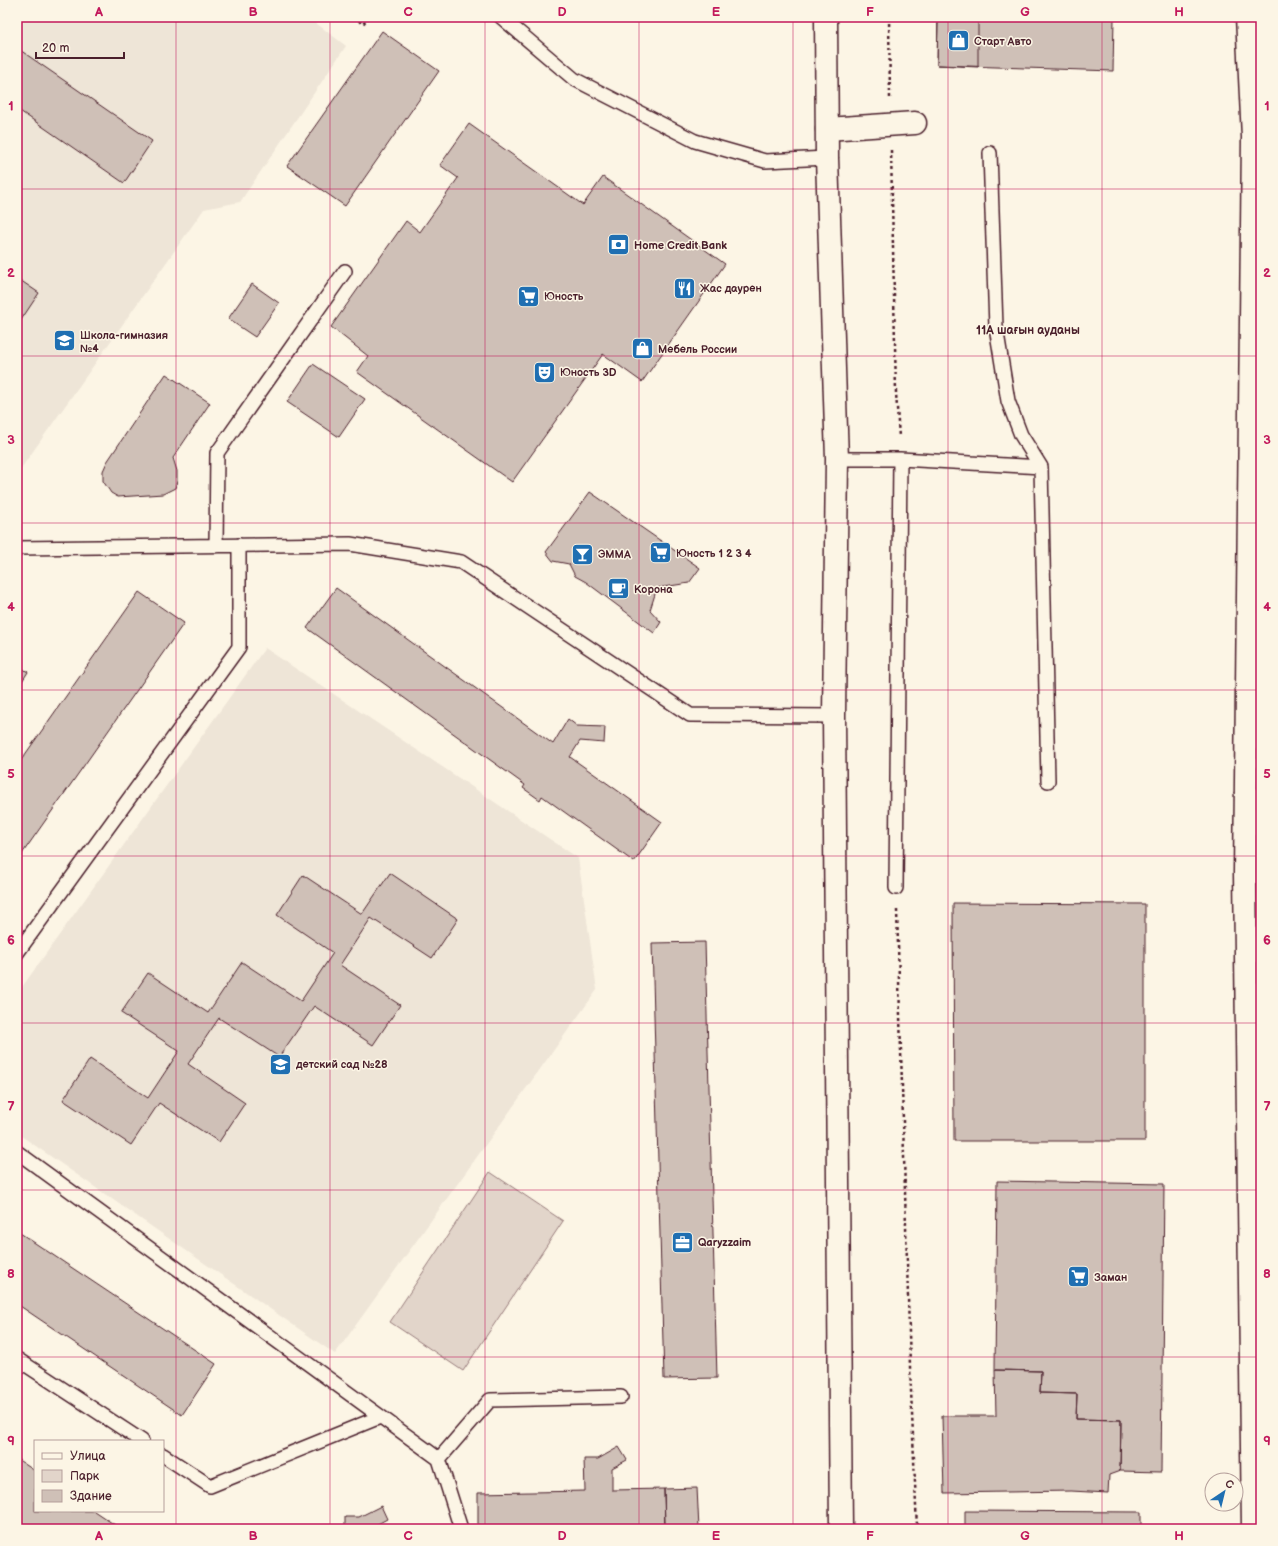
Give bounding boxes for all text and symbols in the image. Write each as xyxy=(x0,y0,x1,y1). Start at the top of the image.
text: A xyxy=(94,4,103,20)
text: B xyxy=(248,4,258,20)
text: C xyxy=(403,4,413,20)
text: D xyxy=(557,4,567,20)
text: E xyxy=(712,4,721,20)
text: F xyxy=(866,4,874,20)
text: G xyxy=(1020,4,1030,20)
text: H xyxy=(1174,4,1184,20)
shop icon: Старт Авто xyxy=(945,28,971,54)
scale bar xyxy=(36,34,124,60)
place label: Старт Авто xyxy=(974,35,1032,48)
text: 20 m xyxy=(42,41,69,56)
text: 1 xyxy=(8,98,14,114)
text: 1 xyxy=(1264,98,1270,114)
bank icon: Home Credit Bank xyxy=(606,232,632,258)
place label: Home Credit Bank xyxy=(634,239,727,252)
text: 2 xyxy=(7,265,15,281)
text: 2 xyxy=(1263,265,1271,281)
restaurant icon: Жас даурен xyxy=(672,275,698,301)
place label: Жас даурен xyxy=(700,282,762,295)
supermarket icon: Юность xyxy=(515,283,541,309)
place label: Юность xyxy=(544,290,584,303)
district label: 11А шағын ауданы xyxy=(976,323,1080,338)
school or university icon: Школа-гимназия №4 xyxy=(51,328,77,354)
place label: Школа-гимназия №4 xyxy=(80,329,168,355)
shop icon: Мебель России xyxy=(629,336,655,362)
place label: Мебель России xyxy=(658,343,737,356)
theatre icon: Юность 3D xyxy=(531,359,557,385)
place label: Юность 3D xyxy=(560,366,617,379)
text: 3 xyxy=(7,432,15,448)
text: 3 xyxy=(1263,432,1271,448)
supermarket icon: Юность 1 2 3 4 xyxy=(648,540,674,566)
bar icon: ЭММА xyxy=(569,541,595,567)
place label: Юность 1 2 3 4 xyxy=(676,547,752,560)
place label: ЭММА xyxy=(598,548,631,561)
cafe icon: Корона xyxy=(605,576,631,602)
place label: Корона xyxy=(634,583,673,596)
text: 4 xyxy=(7,599,15,615)
text: 4 xyxy=(1263,599,1271,615)
text: 5 xyxy=(7,766,15,782)
text: 5 xyxy=(1263,766,1271,782)
text: 6 xyxy=(7,932,15,948)
text: 6 xyxy=(1263,932,1271,948)
school or university icon: детский сад №28 xyxy=(268,1051,294,1077)
place label: детский сад №28 xyxy=(295,1058,388,1071)
text: 7 xyxy=(7,1099,15,1115)
text: 7 xyxy=(1263,1099,1271,1115)
office icon: Qaryzzaim xyxy=(670,1229,696,1255)
place label: Qaryzzaim xyxy=(698,1236,751,1249)
supermarket icon: Заман xyxy=(1066,1264,1092,1290)
text: 8 xyxy=(7,1266,15,1282)
text: 8 xyxy=(1263,1266,1271,1282)
place label: Заман xyxy=(1094,1271,1127,1284)
text: 9 xyxy=(7,1433,15,1449)
text: 9 xyxy=(1263,1433,1271,1449)
legend xyxy=(34,1440,164,1512)
text: Улица xyxy=(70,1449,106,1464)
text: Парк xyxy=(70,1469,100,1484)
north arrow xyxy=(1204,1472,1244,1512)
text: С xyxy=(1223,1477,1237,1492)
text: Здание xyxy=(70,1489,112,1504)
text: A xyxy=(94,1528,103,1544)
text: B xyxy=(248,1528,258,1544)
text: C xyxy=(403,1528,413,1544)
text: D xyxy=(557,1528,567,1544)
text: E xyxy=(712,1528,721,1544)
text: F xyxy=(866,1528,874,1544)
text: G xyxy=(1020,1528,1030,1544)
text: H xyxy=(1174,1528,1184,1544)

